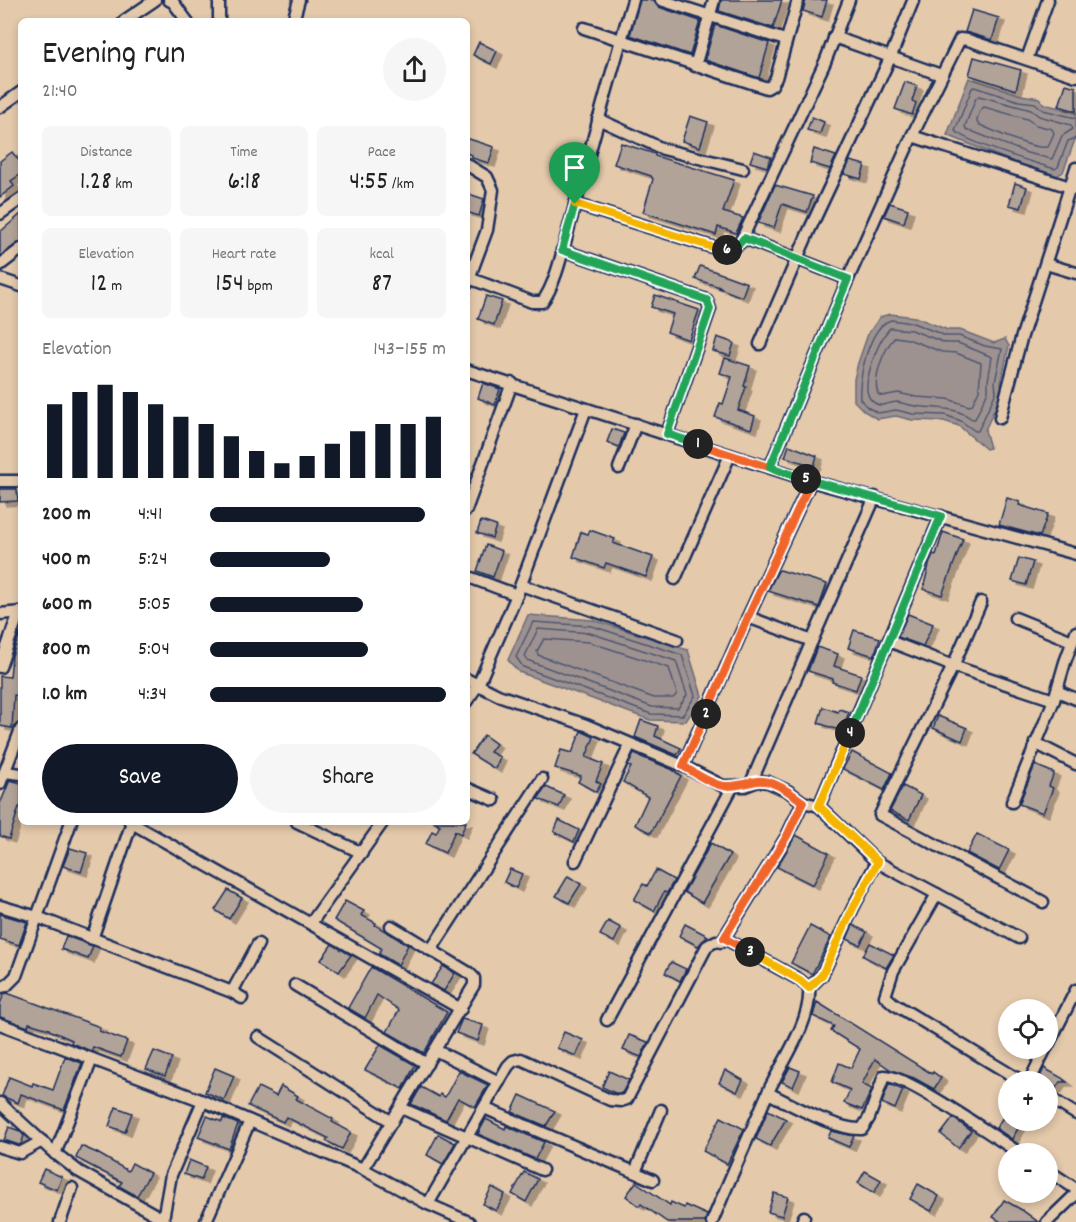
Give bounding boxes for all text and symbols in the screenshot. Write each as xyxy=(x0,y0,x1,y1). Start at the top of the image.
text: Evening run xyxy=(42,32,186,79)
button: share xyxy=(383,38,446,101)
text: 21:40 xyxy=(42,78,78,106)
text: Distance xyxy=(80,141,132,164)
text: Time xyxy=(230,141,258,164)
text: Pace xyxy=(368,141,396,164)
pin xyxy=(549,142,600,204)
icon: arrive xyxy=(558,151,591,184)
text: 1.28 xyxy=(80,164,112,201)
text: 6:18 xyxy=(227,164,261,201)
text: 4:55 xyxy=(349,164,388,201)
text: km xyxy=(112,173,133,196)
text: /km xyxy=(388,173,414,196)
pin: 6 xyxy=(712,235,742,265)
text: 6 xyxy=(723,238,731,261)
text: Elevation xyxy=(79,243,134,266)
text: Heart rate xyxy=(212,243,276,266)
text: kcal xyxy=(370,243,394,266)
text: 12 xyxy=(90,266,108,303)
text: 154 xyxy=(215,266,244,303)
text: 87 xyxy=(371,266,392,303)
text: m xyxy=(108,275,122,298)
text: bpm xyxy=(244,275,273,298)
text: Elevation xyxy=(42,336,112,364)
text: 143–155 m xyxy=(373,336,446,364)
pin: 1 xyxy=(683,429,713,459)
text: 1 xyxy=(696,432,700,455)
pin: 5 xyxy=(791,464,821,494)
text: 5 xyxy=(802,467,810,490)
text: 200 m xyxy=(42,501,91,529)
text: 4:41 xyxy=(138,501,162,529)
text: 400 m xyxy=(42,546,90,574)
text: 5:24 xyxy=(138,546,168,574)
text: 600 m xyxy=(42,591,92,619)
text: 5:05 xyxy=(138,591,171,619)
text: 800 m xyxy=(42,636,90,664)
text: 5:04 xyxy=(138,636,170,664)
text: 1.0 km xyxy=(42,681,87,709)
text: 4:34 xyxy=(138,681,167,709)
pin: 2 xyxy=(691,699,721,729)
text: 2 xyxy=(703,702,710,725)
pin: 4 xyxy=(835,718,865,748)
text: 4 xyxy=(847,721,853,744)
button: Save xyxy=(42,744,238,813)
button: Share xyxy=(250,744,446,813)
pin: 3 xyxy=(735,937,765,967)
text: 3 xyxy=(746,940,754,963)
map controls xyxy=(998,999,1058,1203)
button: locate xyxy=(998,999,1058,1059)
button: + xyxy=(998,1071,1058,1131)
button: − xyxy=(998,1143,1058,1203)

